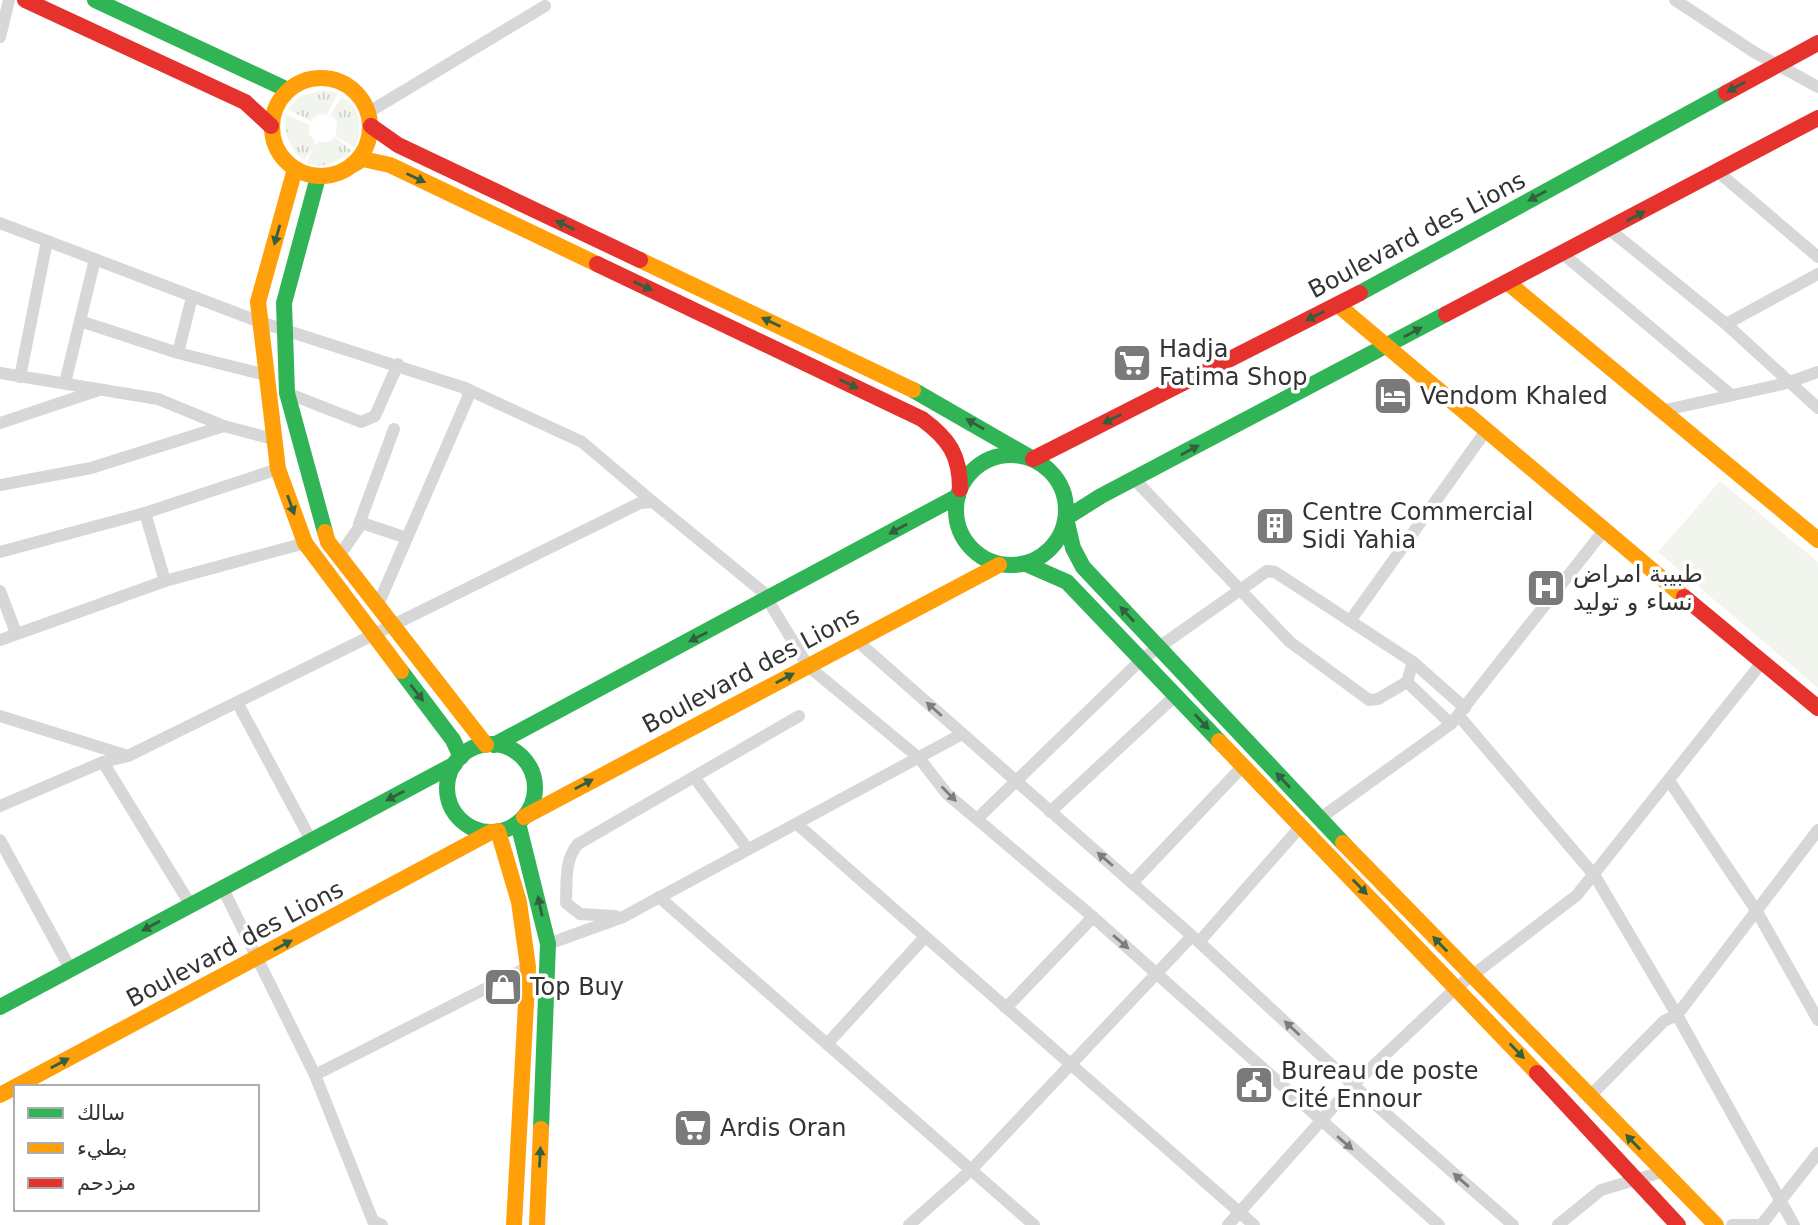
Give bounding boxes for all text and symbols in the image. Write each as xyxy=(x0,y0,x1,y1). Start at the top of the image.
one-way arrow xyxy=(1726,81,1746,93)
street label: Boulevard des Lions xyxy=(1304,166,1530,304)
one-way arrow xyxy=(406,172,426,183)
one-way arrow xyxy=(1527,190,1546,202)
one-way arrow xyxy=(1627,210,1647,222)
one-way arrow xyxy=(555,219,576,230)
one-way arrow xyxy=(271,224,281,245)
one-way arrow xyxy=(633,280,653,292)
one-way arrow xyxy=(1305,311,1325,322)
one-way arrow xyxy=(761,317,781,328)
one-way arrow xyxy=(1403,327,1423,338)
place label: Hadja Fatima Shop xyxy=(1159,335,1307,391)
supermarket icon: Hadja Fatima Shop xyxy=(1111,342,1153,384)
hotel icon: Vendom Khaled xyxy=(1372,375,1414,417)
one-way arrow xyxy=(839,378,859,389)
place label: Vendom Khaled xyxy=(1420,382,1608,410)
one-way arrow xyxy=(1102,413,1122,424)
one-way arrow xyxy=(965,417,984,430)
one-way arrow xyxy=(1180,444,1200,455)
one-way arrow xyxy=(286,494,297,515)
place label: Centre Commercial Sidi Yahia xyxy=(1302,498,1533,554)
building icon: Centre Commercial Sidi Yahia xyxy=(1254,505,1296,547)
one-way arrow xyxy=(888,522,908,534)
place label: طبيبة امراض نساء و توليد xyxy=(1573,560,1703,616)
hospital icon: طبيبة امراض نساء و توليد xyxy=(1525,567,1567,609)
street label: Boulevard des Lions xyxy=(638,601,864,739)
one-way arrow xyxy=(1119,605,1135,623)
one-way arrow xyxy=(688,631,708,642)
one-way arrow xyxy=(775,672,795,684)
one-way arrow xyxy=(409,684,423,702)
one-way arrow xyxy=(925,701,943,717)
one-way arrow xyxy=(1194,713,1210,730)
one-way arrow xyxy=(1275,772,1291,789)
one-way arrow xyxy=(574,779,594,790)
one-way arrow xyxy=(940,785,957,802)
one-way arrow xyxy=(385,790,405,802)
one-way arrow xyxy=(1096,852,1113,868)
street label: Boulevard des Lions xyxy=(122,875,348,1013)
one-way arrow xyxy=(1351,878,1367,895)
one-way arrow xyxy=(534,895,545,917)
one-way arrow xyxy=(141,920,160,932)
one-way arrow xyxy=(1112,934,1130,950)
one-way arrow xyxy=(1433,936,1449,953)
one-way arrow xyxy=(273,939,293,951)
shop icon: Top Buy xyxy=(482,966,524,1008)
place label: Top Buy xyxy=(529,973,624,1001)
one-way arrow xyxy=(1284,1021,1301,1037)
one-way arrow xyxy=(1508,1042,1524,1059)
one-way arrow xyxy=(51,1057,70,1069)
place label: Bureau de poste Cité Ennour xyxy=(1281,1057,1479,1113)
public building icon: Bureau de poste Cité Ennour xyxy=(1233,1064,1275,1106)
legend xyxy=(14,1085,259,1211)
text: سالك xyxy=(77,1101,125,1125)
supermarket icon: Ardis Oran xyxy=(672,1107,714,1149)
place label: Ardis Oran xyxy=(720,1114,847,1142)
one-way arrow xyxy=(1626,1134,1642,1151)
one-way arrow xyxy=(1336,1135,1354,1151)
text: بطيء xyxy=(77,1136,127,1160)
one-way arrow xyxy=(535,1146,546,1168)
text: مزدحم xyxy=(77,1171,136,1196)
one-way arrow xyxy=(1452,1172,1470,1188)

